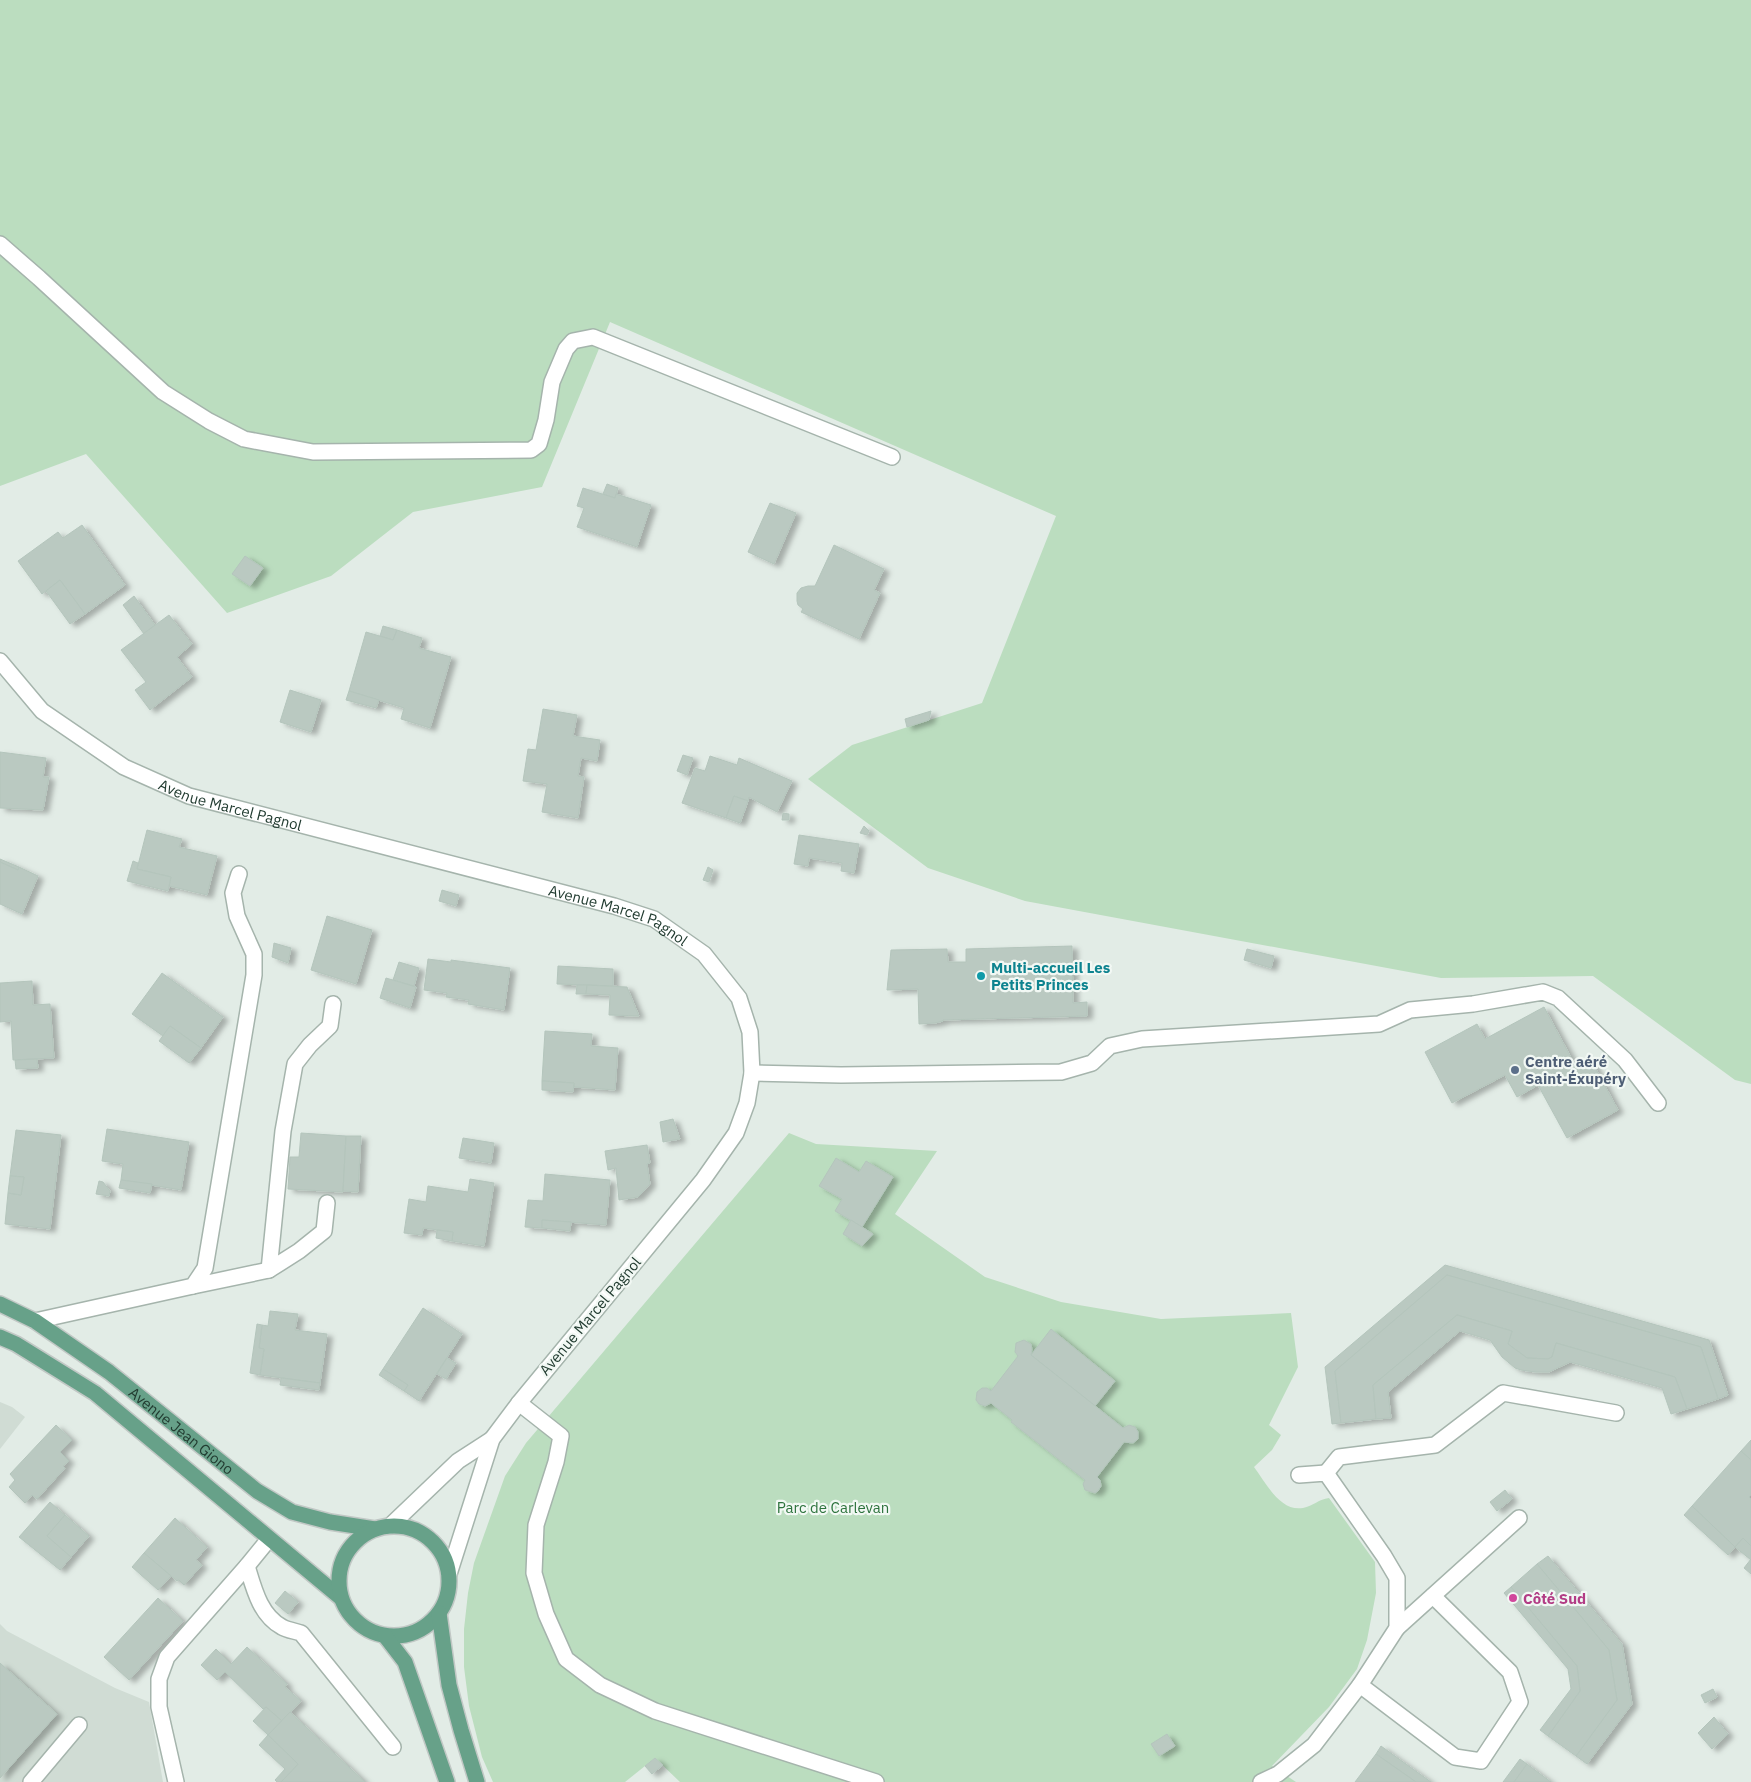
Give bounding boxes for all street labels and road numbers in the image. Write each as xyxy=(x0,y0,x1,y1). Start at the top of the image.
street label: Avenue Marcel Pagnol xyxy=(156,774,304,834)
street label: Avenue Marcel Pagnol xyxy=(547,880,692,949)
street label: Avenue Marcel Pagnol xyxy=(535,1253,645,1379)
street label: Avenue Jean Giono xyxy=(125,1383,238,1478)

